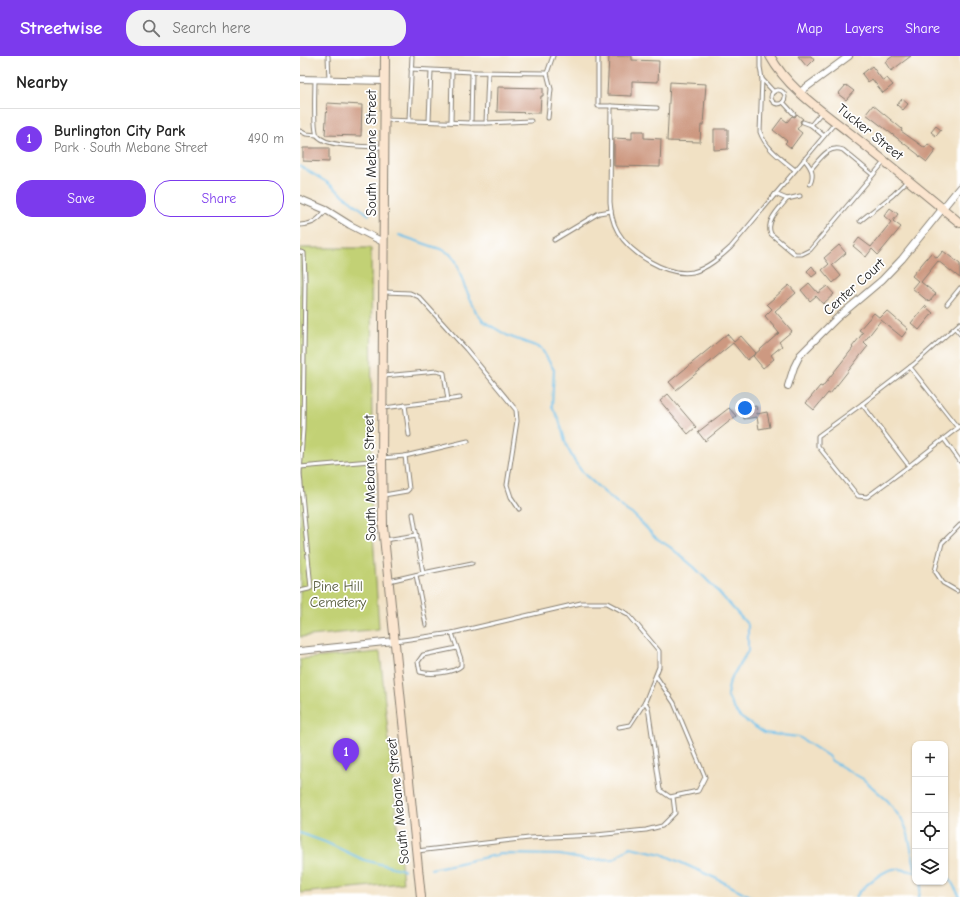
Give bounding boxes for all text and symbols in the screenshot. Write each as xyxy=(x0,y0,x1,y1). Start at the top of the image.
search box xyxy=(126,10,406,46)
text: Streetwise xyxy=(20,17,102,39)
icon: search xyxy=(140,17,162,39)
text: Search here xyxy=(172,19,250,37)
text: Map xyxy=(796,20,823,37)
text: Layers xyxy=(845,20,883,37)
text: Share xyxy=(905,20,940,37)
text: Nearby xyxy=(16,73,67,92)
street label: South Mebane Street xyxy=(363,89,380,216)
street label: Tucker Street xyxy=(834,100,907,164)
text: Burlington City Park xyxy=(54,122,185,140)
text: 1 xyxy=(26,131,32,146)
text: 490 m xyxy=(248,131,284,146)
text: Park · South Mebane Street xyxy=(54,140,207,155)
button: Save xyxy=(16,180,146,217)
button: Share xyxy=(154,180,284,217)
street label: Center Court xyxy=(820,254,889,319)
your location xyxy=(735,398,755,418)
street label: South Mebane Street xyxy=(360,414,380,541)
park label: Pine Hill Cemetery xyxy=(310,578,367,611)
street label: South Mebane Street xyxy=(383,736,413,865)
pin: 1 xyxy=(333,738,359,771)
map controls xyxy=(912,741,948,885)
button: + xyxy=(912,741,948,777)
button: − xyxy=(912,777,948,813)
button: locate xyxy=(912,813,948,849)
button: layers xyxy=(912,849,948,885)

